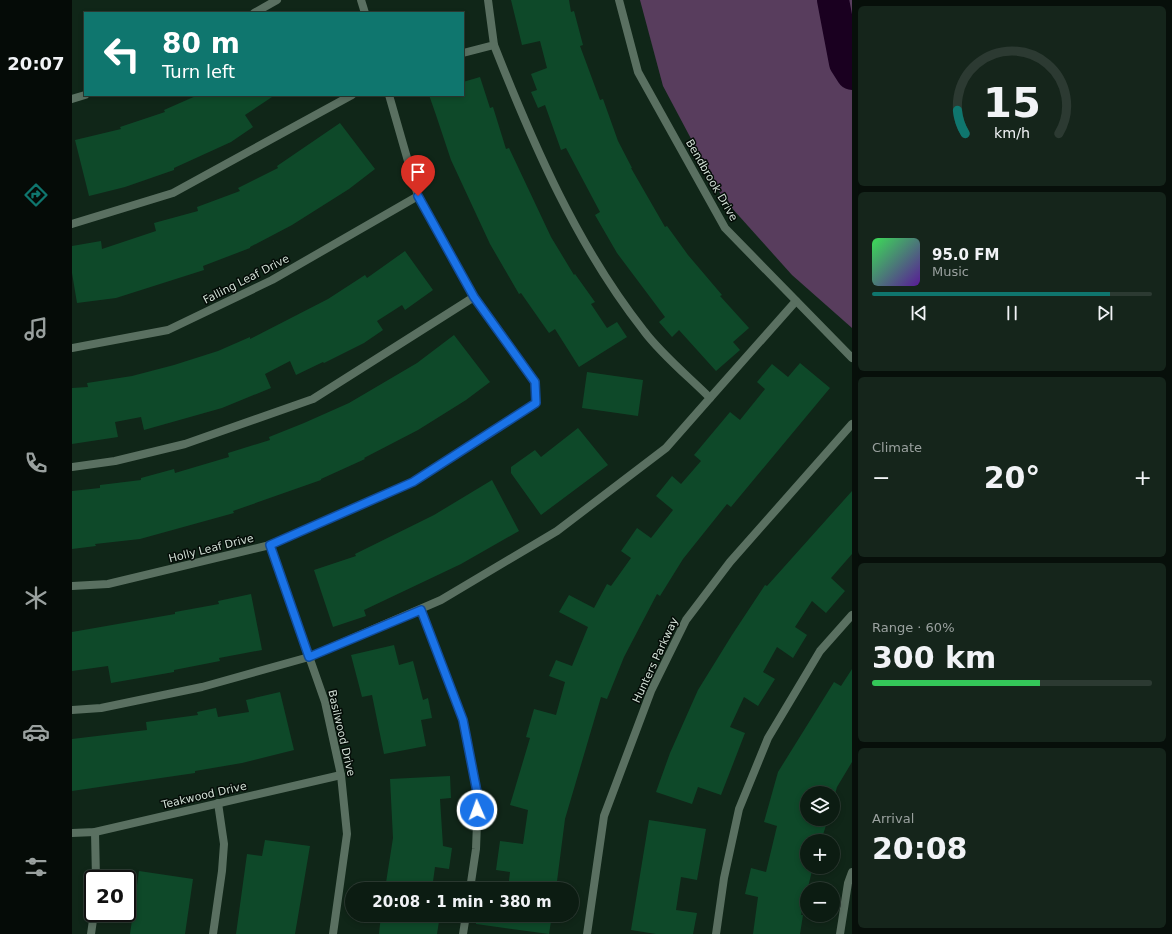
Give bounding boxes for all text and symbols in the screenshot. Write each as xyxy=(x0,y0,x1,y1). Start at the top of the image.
text: 80 m xyxy=(162,27,240,60)
icon: left xyxy=(96,28,148,80)
text: 20:07 xyxy=(7,53,65,74)
text: Turn left xyxy=(162,61,235,82)
text: 15 xyxy=(983,78,1041,127)
text: km/h xyxy=(994,124,1030,140)
street label: Bendbrook Drive xyxy=(683,137,740,224)
pin xyxy=(401,155,435,196)
icon: arrive xyxy=(407,161,429,183)
icon: directions xyxy=(22,181,50,209)
text: 95.0 FM xyxy=(932,246,999,264)
street label: Falling Leaf Drive xyxy=(201,252,292,307)
text: Music xyxy=(932,264,969,279)
icon: previous xyxy=(908,302,930,324)
icon: pause xyxy=(1001,302,1023,324)
icon: next xyxy=(1094,302,1116,324)
icon: music xyxy=(22,315,50,343)
text: Climate xyxy=(872,440,922,455)
icon: phone xyxy=(22,449,50,477)
text: 20° xyxy=(984,460,1040,495)
text: − xyxy=(872,465,890,490)
text: + xyxy=(1134,465,1152,490)
street label: Holly Leaf Drive xyxy=(167,532,255,565)
icon: climate xyxy=(22,584,50,612)
street label: Hunters Parkway xyxy=(630,615,681,705)
text: Range · 60% xyxy=(872,620,955,635)
text: 300 km xyxy=(872,640,996,675)
street label: Basilwood Drive xyxy=(325,689,358,778)
icon: car xyxy=(22,718,50,746)
street label: Teakwood Drive xyxy=(159,779,248,812)
map controls xyxy=(800,786,840,922)
button: layers xyxy=(800,786,840,826)
position arrow xyxy=(456,789,498,831)
text: Arrival xyxy=(872,811,914,826)
text: 20:08 xyxy=(872,831,968,866)
button: + xyxy=(800,834,840,874)
icon: filters xyxy=(22,853,50,881)
speed limit sign: 20 xyxy=(84,870,136,922)
button: − xyxy=(800,882,840,922)
text: 20:08 · 1 min · 380 m xyxy=(372,893,552,911)

